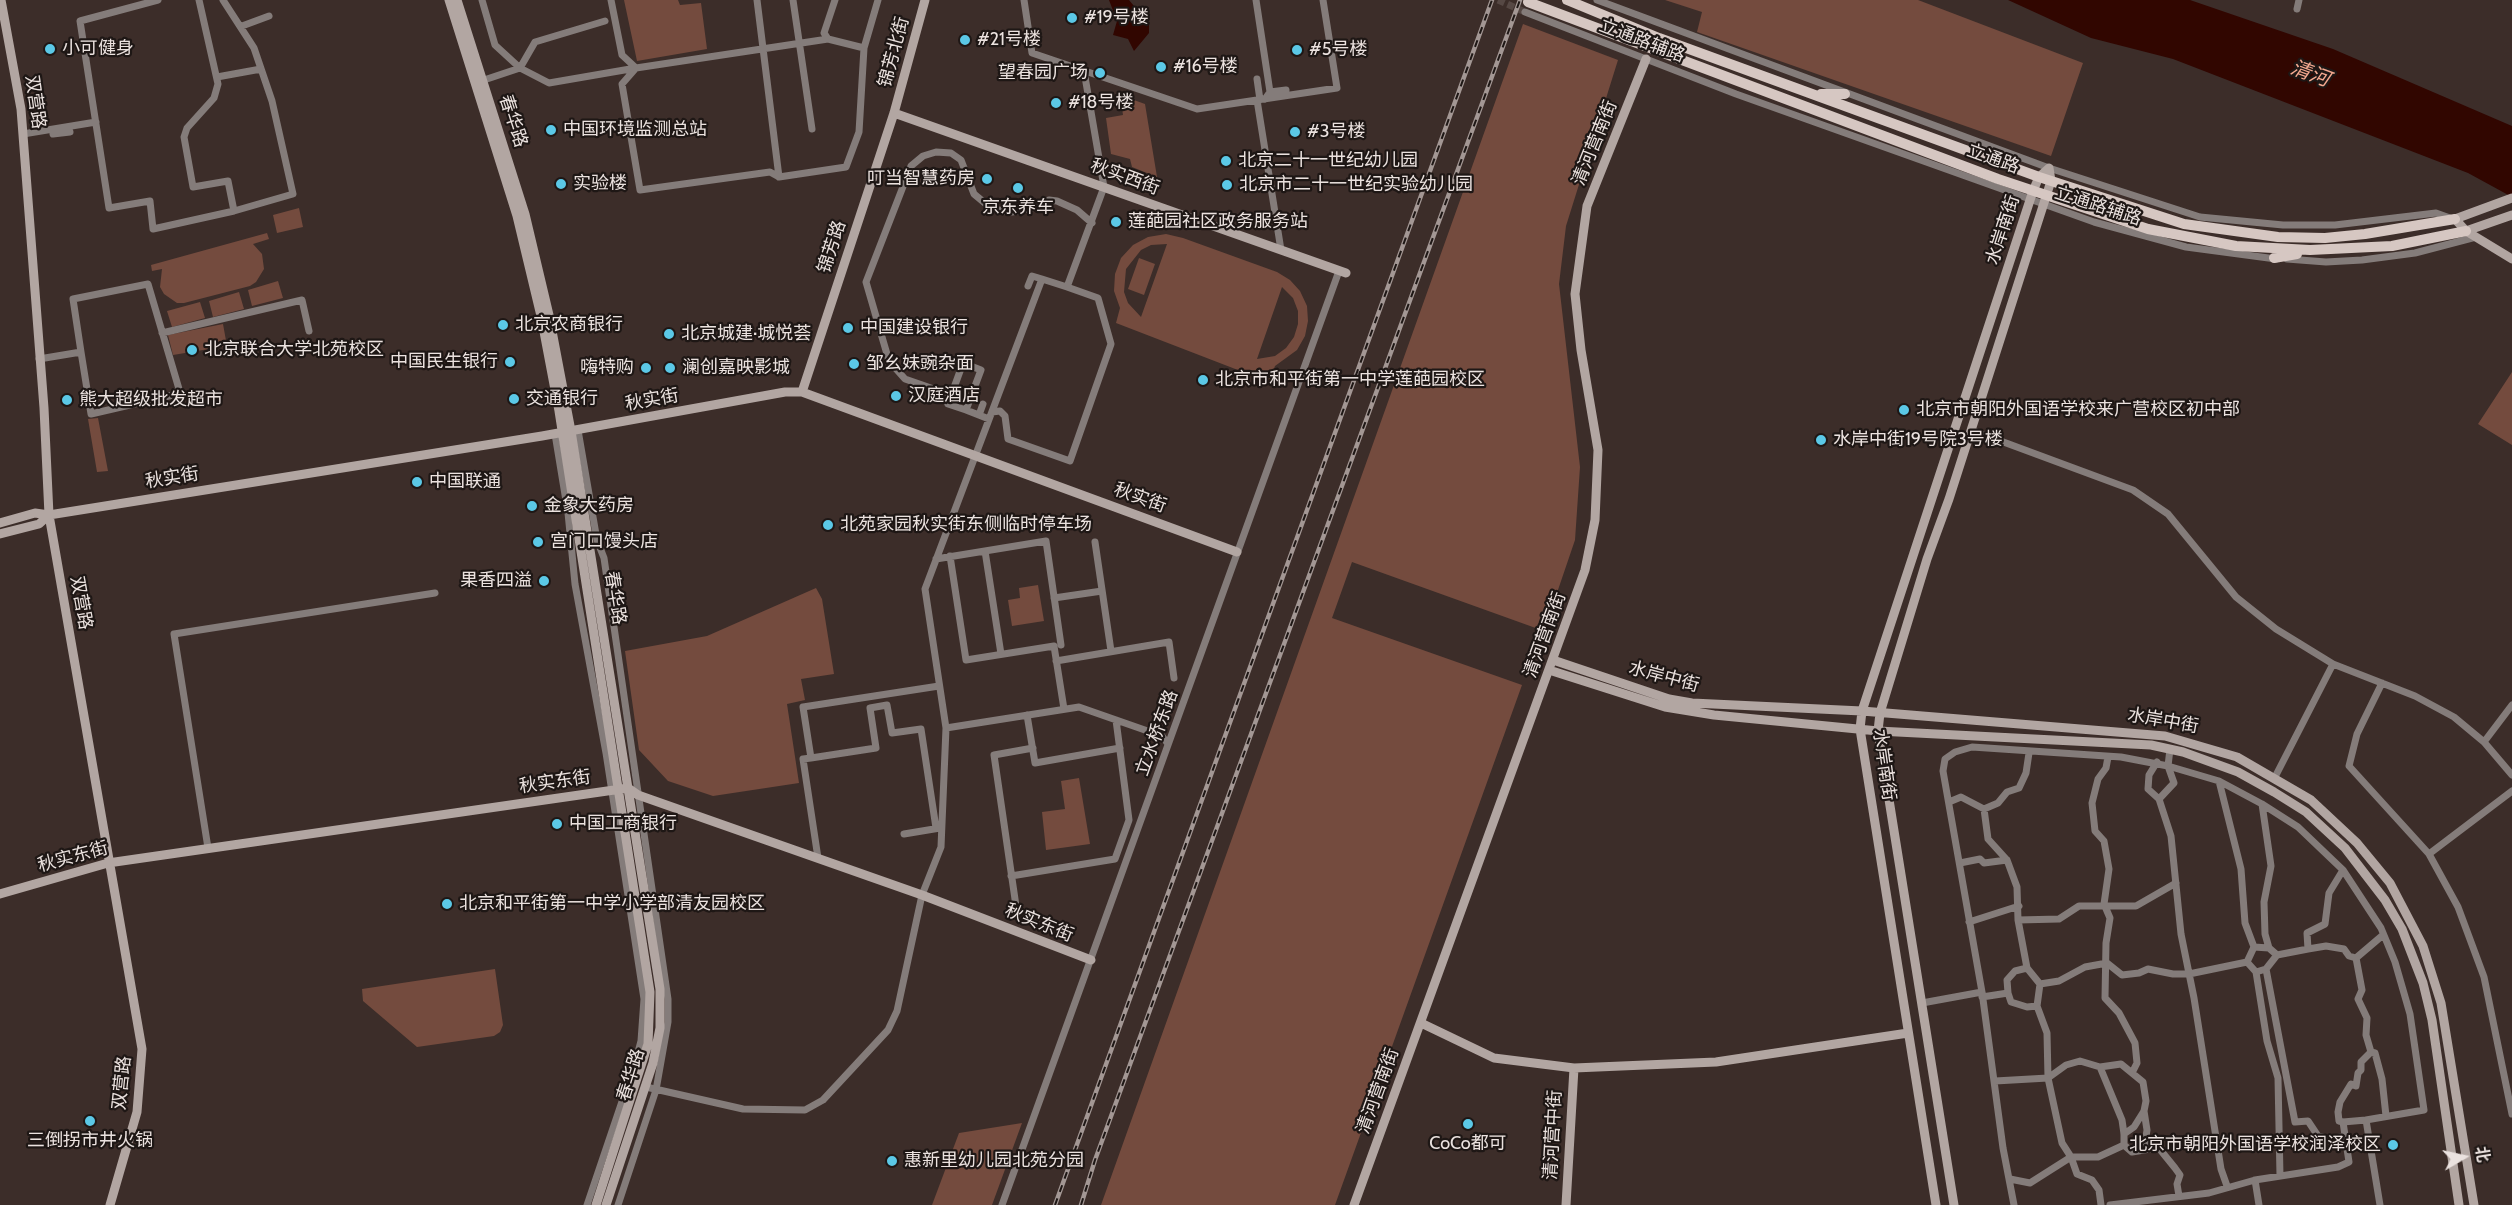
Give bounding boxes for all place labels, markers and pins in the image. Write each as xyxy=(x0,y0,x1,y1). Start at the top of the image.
place label: #19号楼 xyxy=(1084,7,1149,29)
marker: #19号楼 xyxy=(1065,11,1079,25)
place label: #21号楼 xyxy=(977,29,1041,51)
marker: #21号楼 xyxy=(958,33,972,47)
place label: 小可健身 xyxy=(62,38,134,60)
place label: #5号楼 xyxy=(1309,39,1367,61)
marker: 小可健身 xyxy=(43,42,57,56)
marker: #5号楼 xyxy=(1290,43,1304,57)
place label: #16号楼 xyxy=(1173,56,1238,78)
marker: #16号楼 xyxy=(1154,60,1168,74)
place label: 望春园广场 xyxy=(998,62,1088,84)
marker: 望春园广场 xyxy=(1093,66,1107,80)
place label: #18号楼 xyxy=(1068,92,1133,114)
marker: #18号楼 xyxy=(1049,96,1063,110)
place label: 中国环境监测总站 xyxy=(563,119,707,141)
place label: #3号楼 xyxy=(1307,121,1365,143)
marker: 中国环境监测总站 xyxy=(544,123,558,137)
marker: #3号楼 xyxy=(1288,125,1302,139)
place label: 北京二十一世纪幼儿园 xyxy=(1238,150,1418,172)
marker: 北京二十一世纪幼儿园 xyxy=(1219,154,1233,168)
place label: 叮当智慧药房 xyxy=(867,168,975,190)
marker: 叮当智慧药房 xyxy=(980,172,994,186)
place label: 实验楼 xyxy=(573,173,627,195)
place label: 北京市二十一世纪实验幼儿园 xyxy=(1239,174,1473,196)
marker: 实验楼 xyxy=(554,177,568,191)
marker: 北京市二十一世纪实验幼儿园 xyxy=(1220,178,1234,192)
marker: 京东养车 xyxy=(1011,181,1025,195)
place label: 京东养车 xyxy=(982,197,1054,219)
place label: 莲葩园社区政务服务站 xyxy=(1128,211,1308,233)
marker: 莲葩园社区政务服务站 xyxy=(1109,215,1123,229)
place label: 北京农商银行 xyxy=(515,314,623,336)
place label: 中国建设银行 xyxy=(860,317,968,339)
marker: 北京农商银行 xyxy=(496,318,510,332)
marker: 中国建设银行 xyxy=(841,321,855,335)
place label: 北京城建·城悦荟 xyxy=(681,323,811,345)
marker: 北京城建·城悦荟 xyxy=(662,327,676,341)
place label: 北京联合大学北苑校区 xyxy=(204,339,384,361)
marker: 北京联合大学北苑校区 xyxy=(185,343,199,357)
place label: 中国民生银行 xyxy=(390,351,498,373)
place label: 邹幺妹豌杂面 xyxy=(866,353,974,375)
marker: 中国民生银行 xyxy=(503,355,517,369)
place label: 嗨特购 xyxy=(580,357,634,379)
place label: 澜创嘉映影城 xyxy=(682,357,790,379)
marker: 邹幺妹豌杂面 xyxy=(847,357,861,371)
marker: 嗨特购 xyxy=(639,361,653,375)
marker: 澜创嘉映影城 xyxy=(663,361,677,375)
place label: 北京市和平街第一中学莲葩园校区 xyxy=(1215,369,1485,391)
marker: 北京市和平街第一中学莲葩园校区 xyxy=(1196,373,1210,387)
place label: 汉庭酒店 xyxy=(908,385,980,407)
place label: 交通银行 xyxy=(526,388,598,410)
place label: 熊大超级批发超市 xyxy=(79,389,223,411)
marker: 汉庭酒店 xyxy=(889,389,903,403)
marker: 交通银行 xyxy=(507,392,521,406)
marker: 熊大超级批发超市 xyxy=(60,393,74,407)
place label: 北京市朝阳外国语学校来广营校区初中部 xyxy=(1916,399,2240,421)
marker: 北京市朝阳外国语学校来广营校区初中部 xyxy=(1897,403,1911,417)
place label: 水岸中街19号院3号楼 xyxy=(1833,429,2003,451)
marker: 水岸中街19号院3号楼 xyxy=(1814,433,1828,447)
place label: 中国联通 xyxy=(429,471,501,493)
marker: 中国联通 xyxy=(410,475,424,489)
place label: 金象大药房 xyxy=(544,495,634,517)
marker: 金象大药房 xyxy=(525,499,539,513)
place label: 北苑家园秋实街东侧临时停车场 xyxy=(840,514,1092,536)
marker: 北苑家园秋实街东侧临时停车场 xyxy=(821,518,835,532)
place label: 宫门口馒头店 xyxy=(550,531,658,553)
marker: 宫门口馒头店 xyxy=(531,535,545,549)
place label: 果香四溢 xyxy=(460,570,532,592)
marker: 果香四溢 xyxy=(537,574,551,588)
place label: 中国工商银行 xyxy=(569,813,677,835)
marker: 中国工商银行 xyxy=(550,817,564,831)
place label: 北京和平街第一中学小学部清友园校区 xyxy=(459,893,765,915)
marker: 北京和平街第一中学小学部清友园校区 xyxy=(440,897,454,911)
marker: 三倒拐市井火锅 xyxy=(83,1114,97,1128)
marker: CoCo都可 xyxy=(1461,1117,1475,1131)
place label: 三倒拐市井火锅 xyxy=(27,1130,153,1152)
place label: CoCo都可 xyxy=(1429,1133,1507,1155)
place label: 北京市朝阳外国语学校润泽校区 xyxy=(2129,1134,2381,1156)
marker: 北京市朝阳外国语学校润泽校区 xyxy=(2386,1138,2400,1152)
place label: 惠新里幼儿园北苑分园 xyxy=(904,1150,1084,1172)
marker: 惠新里幼儿园北苑分园 xyxy=(885,1154,899,1168)

